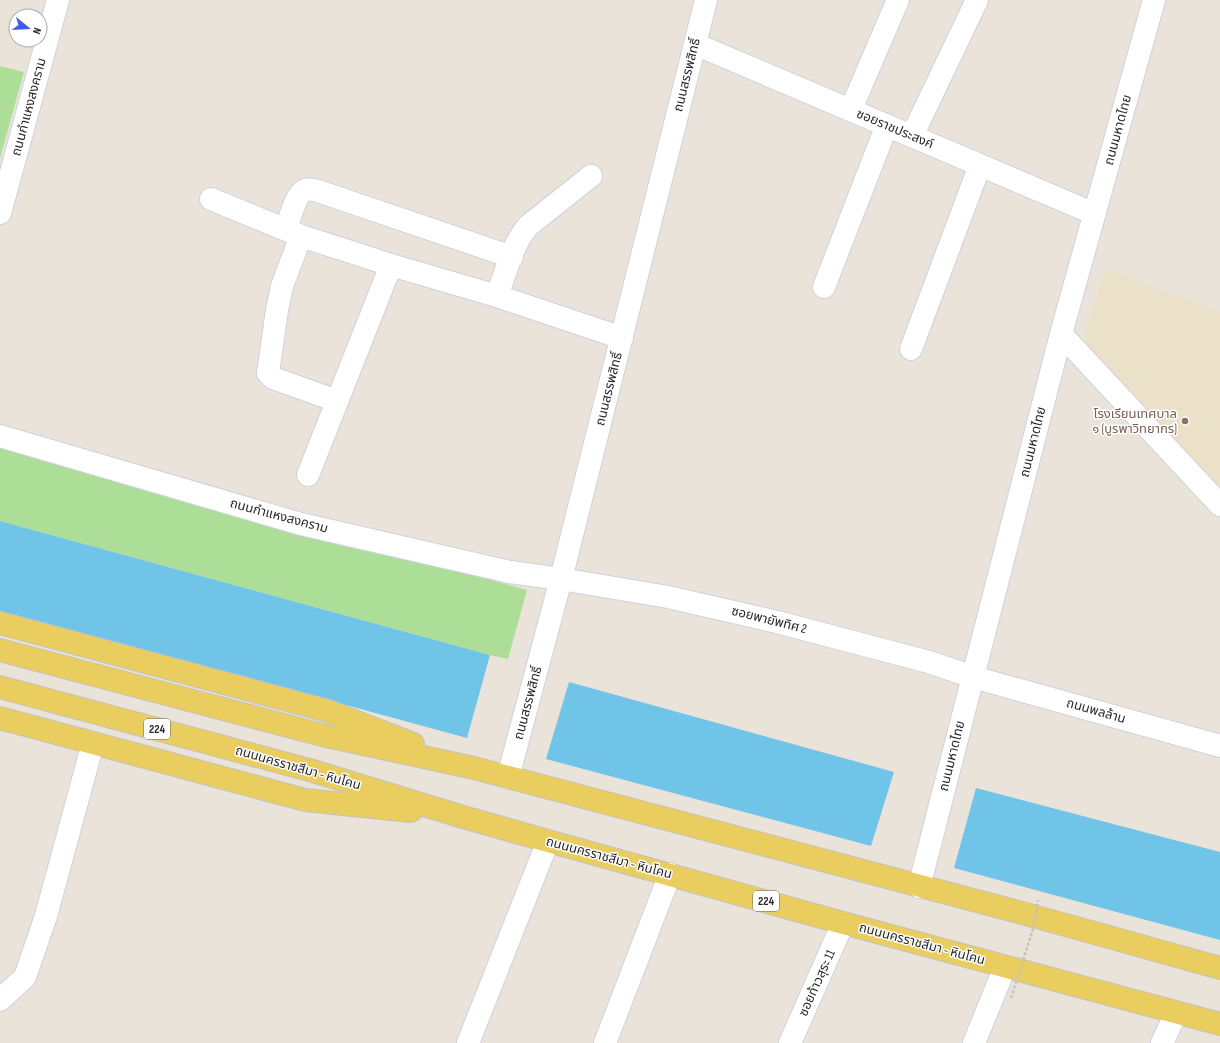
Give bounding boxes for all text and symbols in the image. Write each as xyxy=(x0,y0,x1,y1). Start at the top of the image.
north arrow xyxy=(8,8,48,48)
text: N xyxy=(30,26,44,36)
street label: ถนนสรรพสิทธิ์ xyxy=(670,36,704,113)
street label: ถนนกำแหงสงคราม xyxy=(8,56,50,158)
street label: ถนนมหาดไทย xyxy=(1101,93,1135,167)
street label: ซอยราชประสงค์ xyxy=(854,106,936,152)
street label: ถนนสรรพสิทธิ์ xyxy=(592,350,626,427)
street label: ถนนมหาดไทย xyxy=(1016,405,1050,479)
place label: โรงเรียนเทศบาล ๑ (บูรพาวิทยากร) xyxy=(1092,406,1177,437)
marker: โรงเรียนเทศบาล ๑ (บูรพาวิทยากร) xyxy=(1180,416,1190,426)
street label: ถนนกำแหงสงคราม xyxy=(228,495,330,537)
street label: ซอยพายัพทิศ 2 xyxy=(730,603,808,637)
street label: ถนนสรรพสิทธิ์ xyxy=(510,664,546,741)
street label: ถนนพลล้าน xyxy=(1065,695,1127,727)
road number: 224 xyxy=(144,719,170,739)
street label: ถนนมหาดไทย xyxy=(935,719,969,793)
street label: ถนนนครราชสีมา - หินโคน xyxy=(233,742,363,794)
street label: ถนนนครราชสีมา - หินโคน xyxy=(544,833,674,883)
road number: 224 xyxy=(753,891,779,911)
street label: ถนนนครราชสีมา - หินโคน xyxy=(857,919,987,969)
street label: ซอยท้าวสุระ 11 xyxy=(795,947,839,1019)

